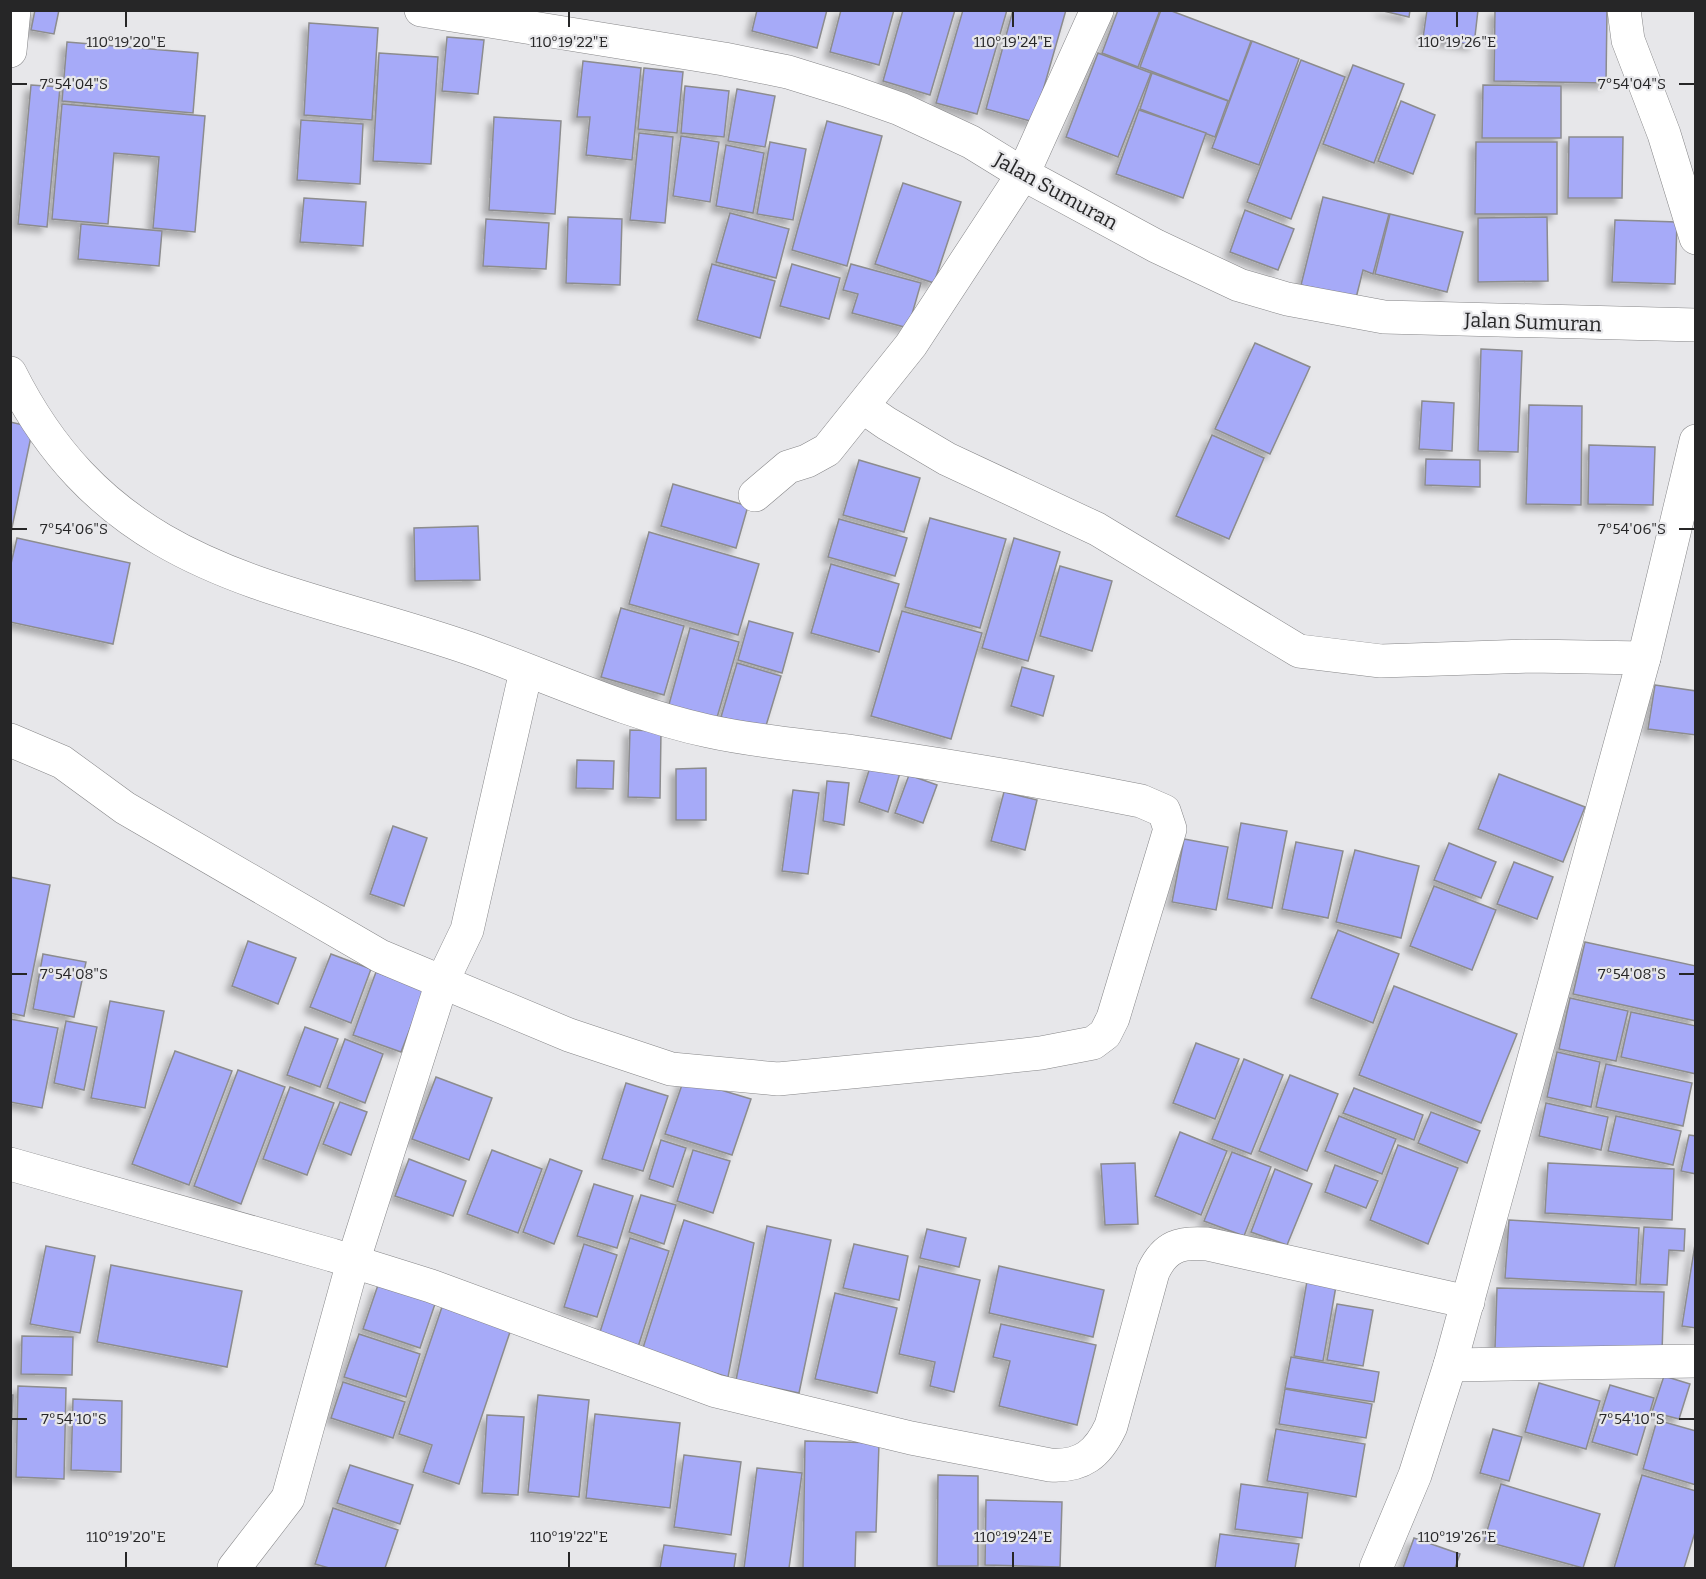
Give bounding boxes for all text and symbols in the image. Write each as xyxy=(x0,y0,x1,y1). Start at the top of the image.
text: 110°19'20"E xyxy=(86,33,166,51)
text: 110°19'22"E xyxy=(530,33,608,51)
text: 110°19'24"E xyxy=(974,33,1052,51)
text: 110°19'26"E xyxy=(1418,33,1496,51)
text: 7°54'04"S xyxy=(40,75,108,93)
text: 7°54'04"S xyxy=(1598,75,1666,93)
street label: Jalan Sumuran xyxy=(989,147,1122,235)
street label: Jalan Sumuran xyxy=(1463,308,1603,336)
text: 7°54'06"S xyxy=(40,520,108,538)
text: 7°54'06"S xyxy=(1598,520,1666,538)
text: 7°54'08"S xyxy=(40,965,108,983)
text: 7°54'08"S xyxy=(1598,965,1666,983)
text: 7°54'10"S xyxy=(41,1410,107,1428)
text: 7°54'10"S xyxy=(1599,1410,1665,1428)
text: 110°19'20"E xyxy=(86,1528,166,1546)
text: 110°19'22"E xyxy=(530,1528,608,1546)
text: 110°19'24"E xyxy=(974,1528,1052,1546)
text: 110°19'26"E xyxy=(1418,1528,1496,1546)

